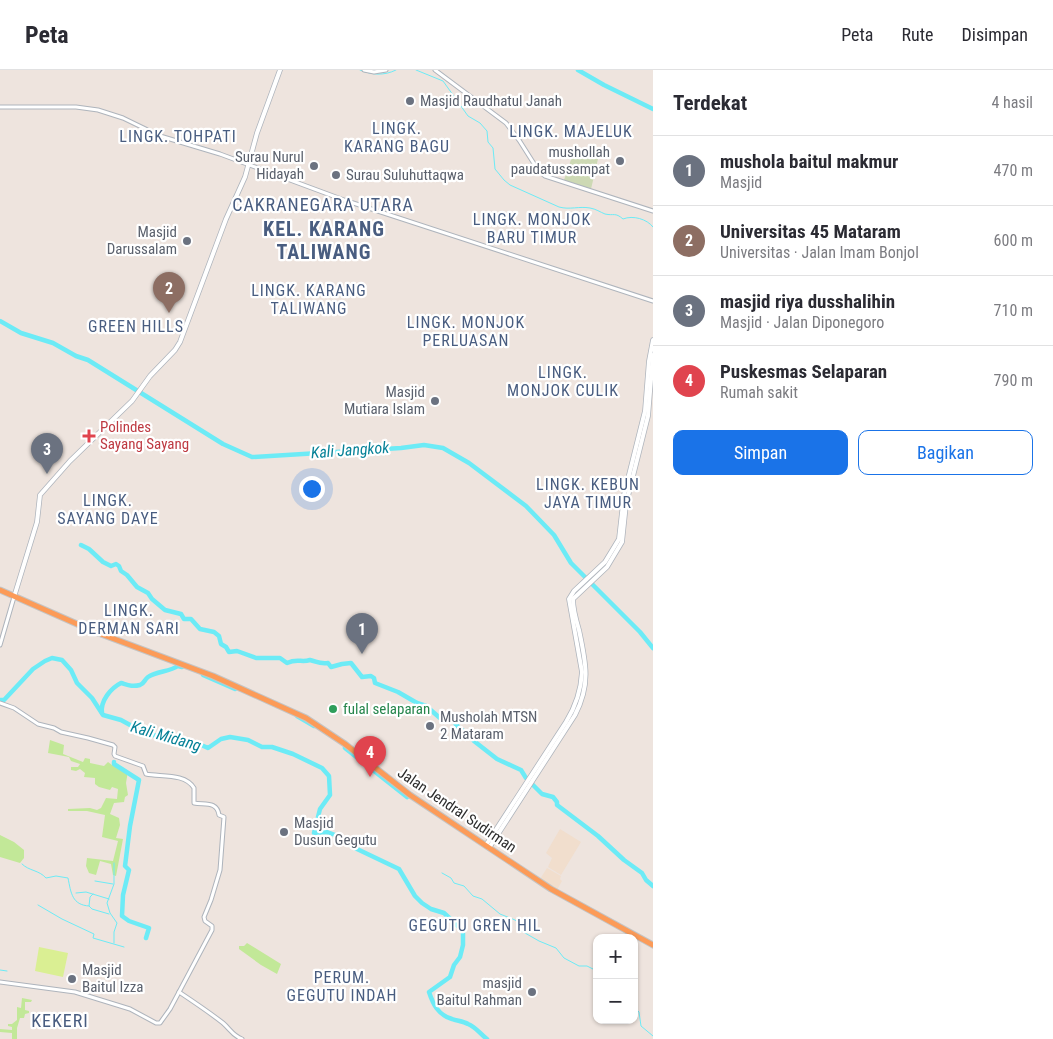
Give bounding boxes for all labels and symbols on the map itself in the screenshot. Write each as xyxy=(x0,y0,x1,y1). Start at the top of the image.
place label: Masjid Raudhatul Janah xyxy=(420,92,562,110)
marker: Masjid Raudhatul Janah xyxy=(404,95,416,107)
district label: LINGK. KARANG BAGU xyxy=(344,119,450,156)
district label: LINGK. MAJELUK xyxy=(509,122,633,141)
district label: LINGK. TOHPATI xyxy=(119,127,237,146)
place label: mushollah paudatussampat xyxy=(511,143,610,178)
place label: Surau Nurul Hidayah xyxy=(235,148,304,183)
marker: mushollah paudatussampat xyxy=(614,155,626,167)
marker: Surau Nurul Hidayah xyxy=(308,160,320,172)
place label: Surau Suluhuttaqwa xyxy=(346,166,464,184)
marker: Surau Suluhuttaqwa xyxy=(330,169,342,181)
district label: CAKRANEGARA UTARA xyxy=(232,194,414,215)
district label: LINGK. MONJOK BARU TIMUR xyxy=(473,210,591,247)
district label: KEL. KARANG TALIWANG xyxy=(263,217,385,264)
place label: Masjid Darussalam xyxy=(107,223,177,258)
marker: Masjid Darussalam xyxy=(181,235,193,247)
pin: 2 xyxy=(153,272,185,313)
district label: LINGK. KARANG TALIWANG xyxy=(251,281,367,318)
district label: LINGK. MONJOK PERLUASAN xyxy=(407,313,525,350)
district label: GREEN HILLS xyxy=(88,317,184,336)
district label: LINGK. MONJOK CULIK xyxy=(507,363,619,400)
place label: Masjid Mutiara Islam xyxy=(344,383,425,418)
marker: Masjid Mutiara Islam xyxy=(429,395,441,407)
place label: Polindes Sayang Sayang xyxy=(100,418,189,453)
marker: Polindes Sayang Sayang xyxy=(82,429,96,443)
pin: 3 xyxy=(31,433,63,474)
water label: Kali Jangkok xyxy=(310,438,391,462)
district label: LINGK. KEBUN JAYA TIMUR xyxy=(536,475,640,512)
your location xyxy=(299,476,325,502)
district label: LINGK. SAYANG DAYE xyxy=(57,491,159,528)
district label: LINGK. DERMAN SARI xyxy=(78,601,180,638)
pin: 1 xyxy=(346,613,378,654)
place label: fulal selaparan xyxy=(343,700,430,718)
marker: fulal selaparan xyxy=(327,703,339,715)
place label: Musholah MTSN 2 Mataram xyxy=(440,708,537,743)
water label: Kali Midang xyxy=(129,717,204,755)
marker: Musholah MTSN 2 Mataram xyxy=(424,720,436,732)
pin: 4 xyxy=(354,736,386,777)
street label: Jalan Jendral Sudirman xyxy=(394,764,520,856)
place label: Masjid Dusun Gegutu xyxy=(294,814,377,849)
marker: Masjid Dusun Gegutu xyxy=(278,826,290,838)
district label: GEGUTU GREN HIL xyxy=(409,916,541,935)
place label: Masjid Baitul Izza xyxy=(82,961,144,996)
district label: PERUM. GEGUTU INDAH xyxy=(287,968,397,1005)
marker: Masjid Baitul Izza xyxy=(66,973,78,985)
place label: masjid Baitul Rahman xyxy=(436,974,522,1009)
marker: masjid Baitul Rahman xyxy=(526,986,538,998)
district label: KEKERI xyxy=(31,1010,89,1031)

